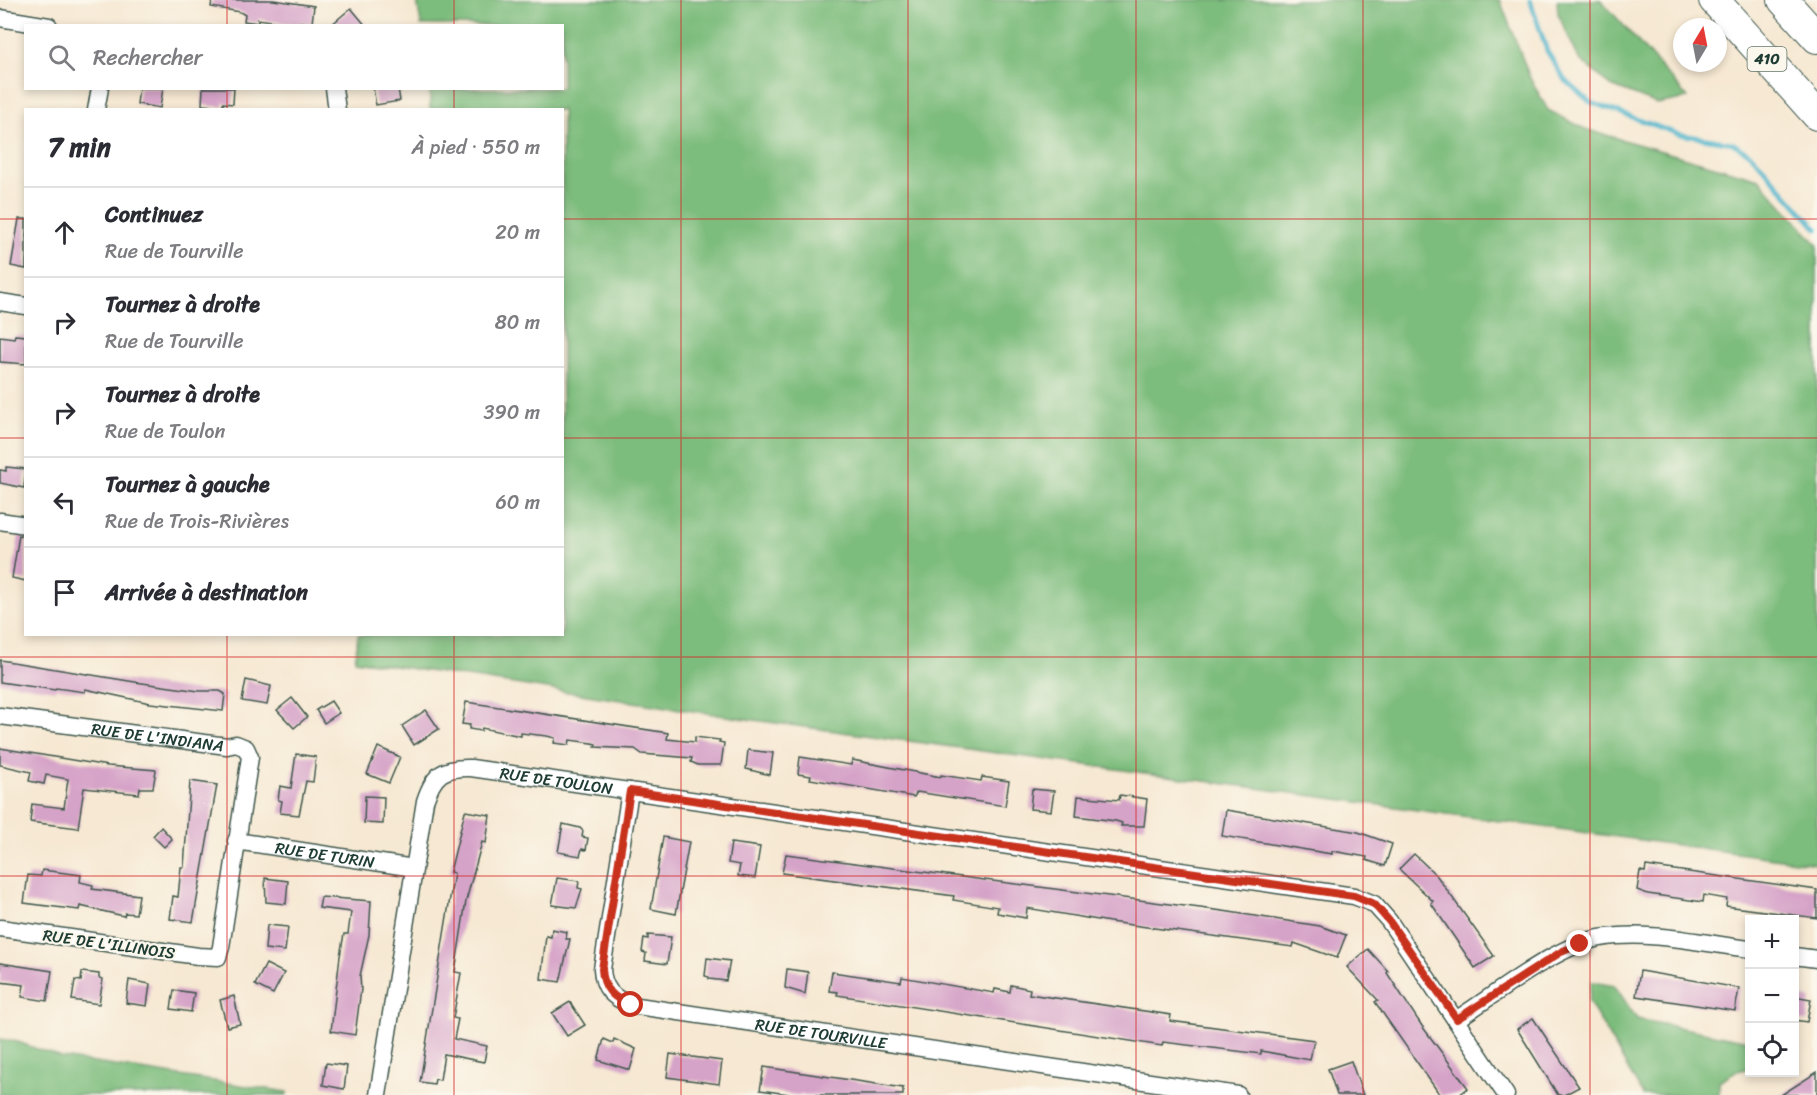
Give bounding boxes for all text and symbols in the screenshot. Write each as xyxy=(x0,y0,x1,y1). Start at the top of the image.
north arrow xyxy=(1673,18,1727,72)
search box xyxy=(24,24,564,90)
text: Rechercher xyxy=(93,38,203,77)
icon: search xyxy=(45,41,78,74)
road number: 410 xyxy=(1748,47,1786,71)
text: 7 min xyxy=(48,124,111,170)
text: À pied · 550 m xyxy=(411,130,540,165)
text: Continuez xyxy=(105,195,203,234)
text: 20 m xyxy=(495,215,540,250)
icon: ahead xyxy=(48,216,81,249)
text: Rue de Tourville xyxy=(105,234,244,269)
text: Tournez à droite xyxy=(105,285,260,324)
text: 80 m xyxy=(495,305,540,340)
icon: right xyxy=(48,306,81,339)
text: Rue de Tourville xyxy=(105,324,244,359)
text: Tournez à droite xyxy=(105,375,260,414)
text: 390 m xyxy=(484,395,540,430)
icon: right xyxy=(48,396,81,429)
text: Rue de Toulon xyxy=(105,414,225,449)
text: Tournez à gauche xyxy=(105,465,270,504)
text: 60 m xyxy=(495,485,540,520)
icon: left xyxy=(48,486,81,519)
text: Rue de Trois-Rivières xyxy=(105,504,289,539)
text: Arrivée à destination xyxy=(105,573,308,612)
icon: arrive xyxy=(48,576,81,609)
street label: RUE DE L'INDIANA xyxy=(90,714,226,760)
street label: RUE DE TOULON xyxy=(498,758,615,803)
street label: RUE DE TURIN xyxy=(273,833,378,876)
map controls xyxy=(1745,915,1799,1077)
button: + xyxy=(1745,915,1799,969)
street label: RUE DE L'ILLINOIS xyxy=(41,920,177,968)
route end xyxy=(1566,930,1592,956)
button: − xyxy=(1745,969,1799,1023)
route start xyxy=(617,991,643,1017)
street label: RUE DE TOURVILLE xyxy=(753,1009,890,1057)
button: locate xyxy=(1745,1023,1799,1077)

